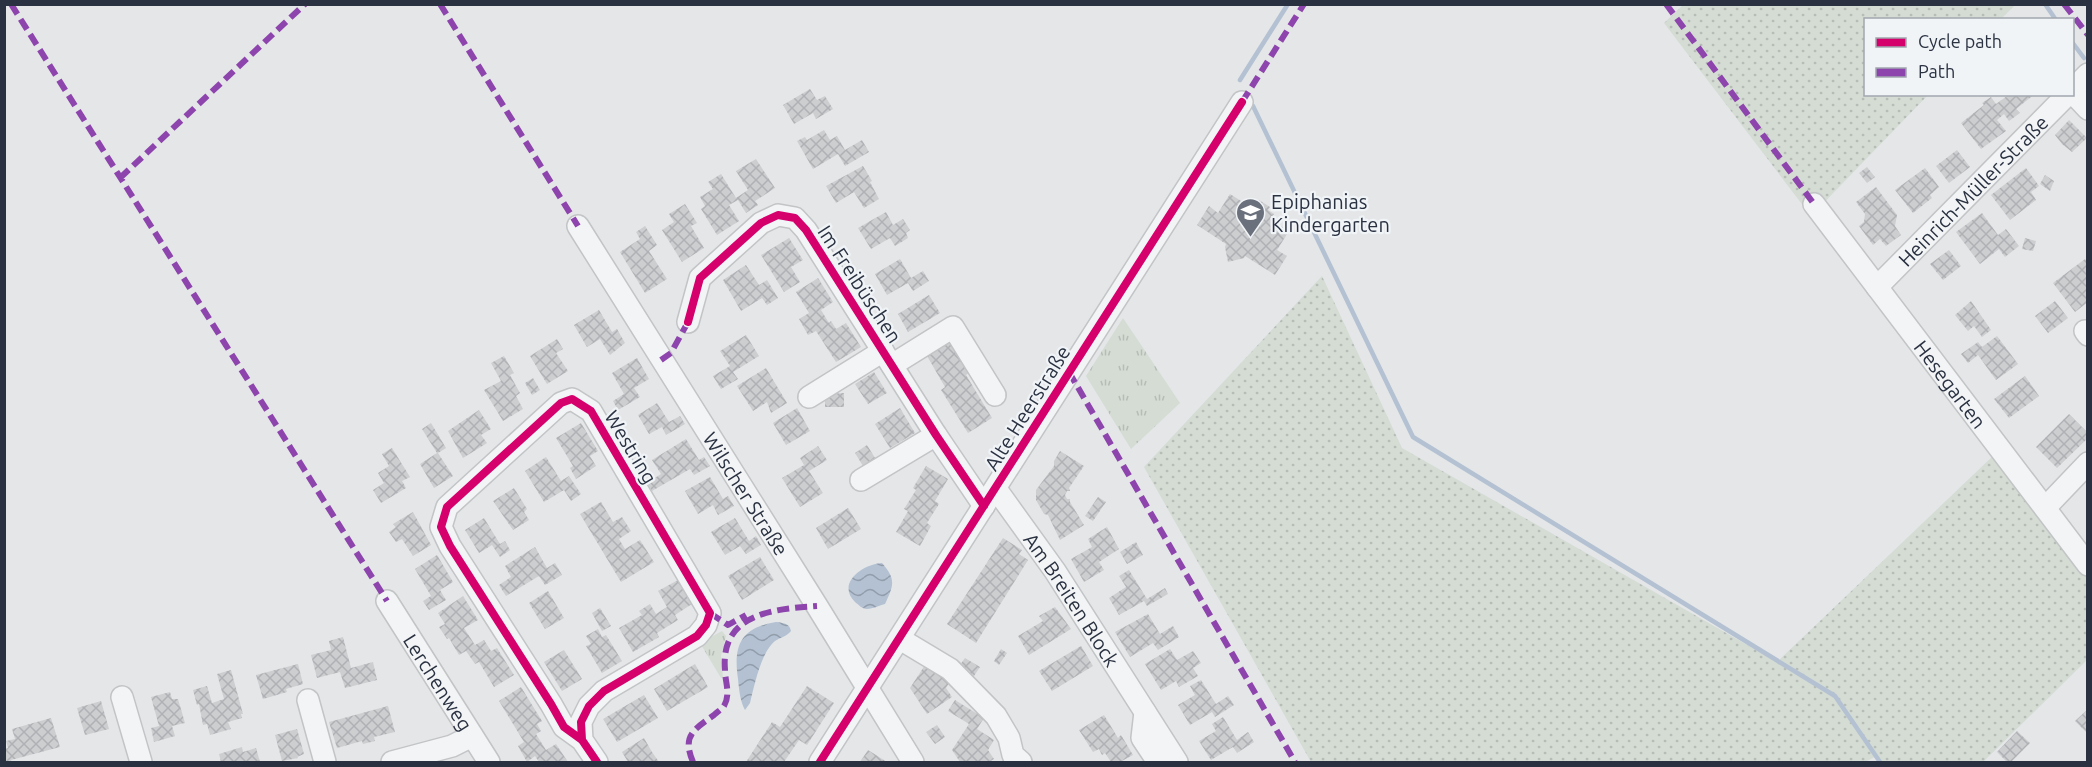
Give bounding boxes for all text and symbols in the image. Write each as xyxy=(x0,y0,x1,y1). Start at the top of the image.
legend xyxy=(1864,18,2074,96)
text: Cycle path xyxy=(1918,31,2002,51)
text: Path xyxy=(1918,61,1955,81)
street label: Heinrich-Müller-Straße xyxy=(1893,110,2052,271)
place label: Epiphanias Kindergarten xyxy=(1271,190,1390,236)
school or university icon: Epiphanias Kindergarten xyxy=(1234,196,1266,238)
street label: Im Freibüschen xyxy=(813,221,907,347)
street label: Hesegarten xyxy=(1910,335,1991,433)
street label: Alte Heerstraße xyxy=(979,341,1075,475)
street label: Westring xyxy=(600,406,662,488)
street label: Wilscher Straße xyxy=(699,428,794,559)
street label: Am Breiten Block xyxy=(1020,528,1124,670)
street label: Lerchenweg xyxy=(399,629,478,735)

